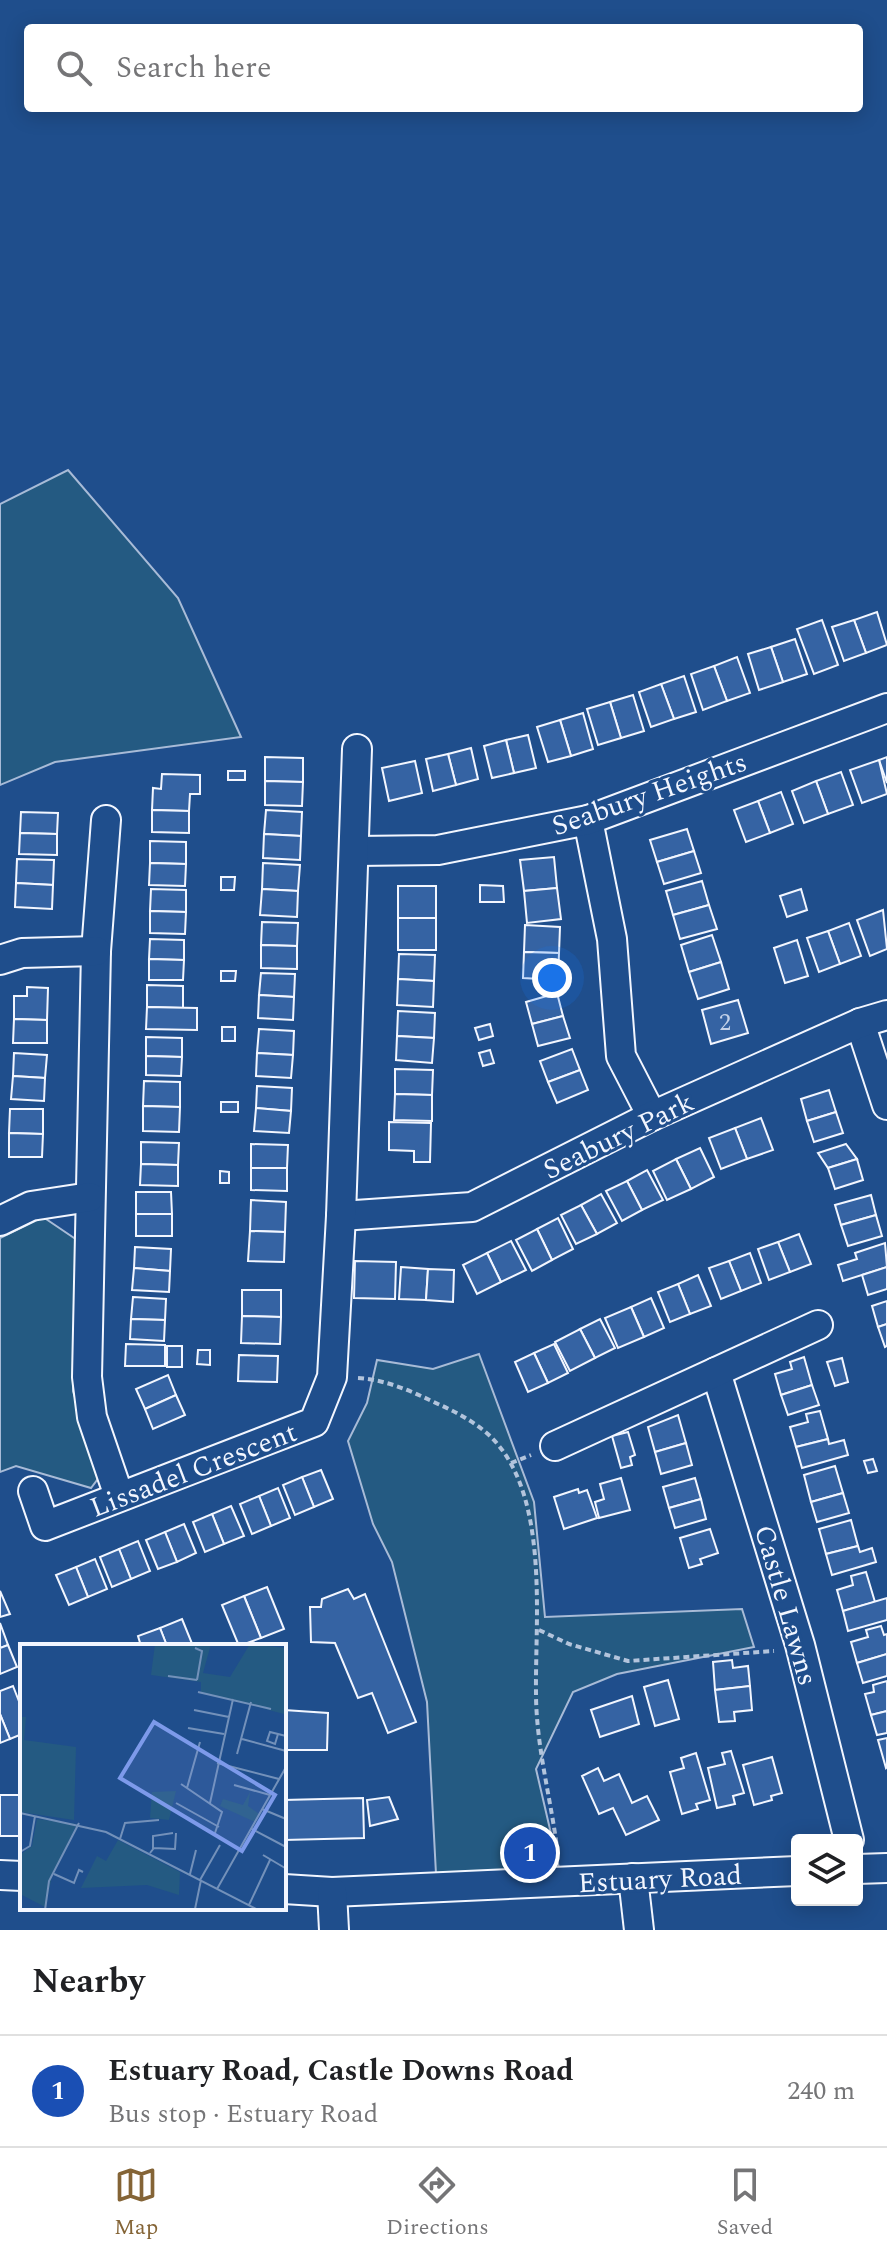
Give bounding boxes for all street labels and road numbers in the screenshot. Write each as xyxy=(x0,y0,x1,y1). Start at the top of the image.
street label: Seabury Heights xyxy=(546,741,753,848)
street label: Seabury Park xyxy=(536,1081,701,1191)
street label: Lissadel Crescent xyxy=(84,1411,303,1530)
street label: Castle Lawns xyxy=(742,1520,829,1691)
street label: Estuary Road xyxy=(577,1854,743,1905)

